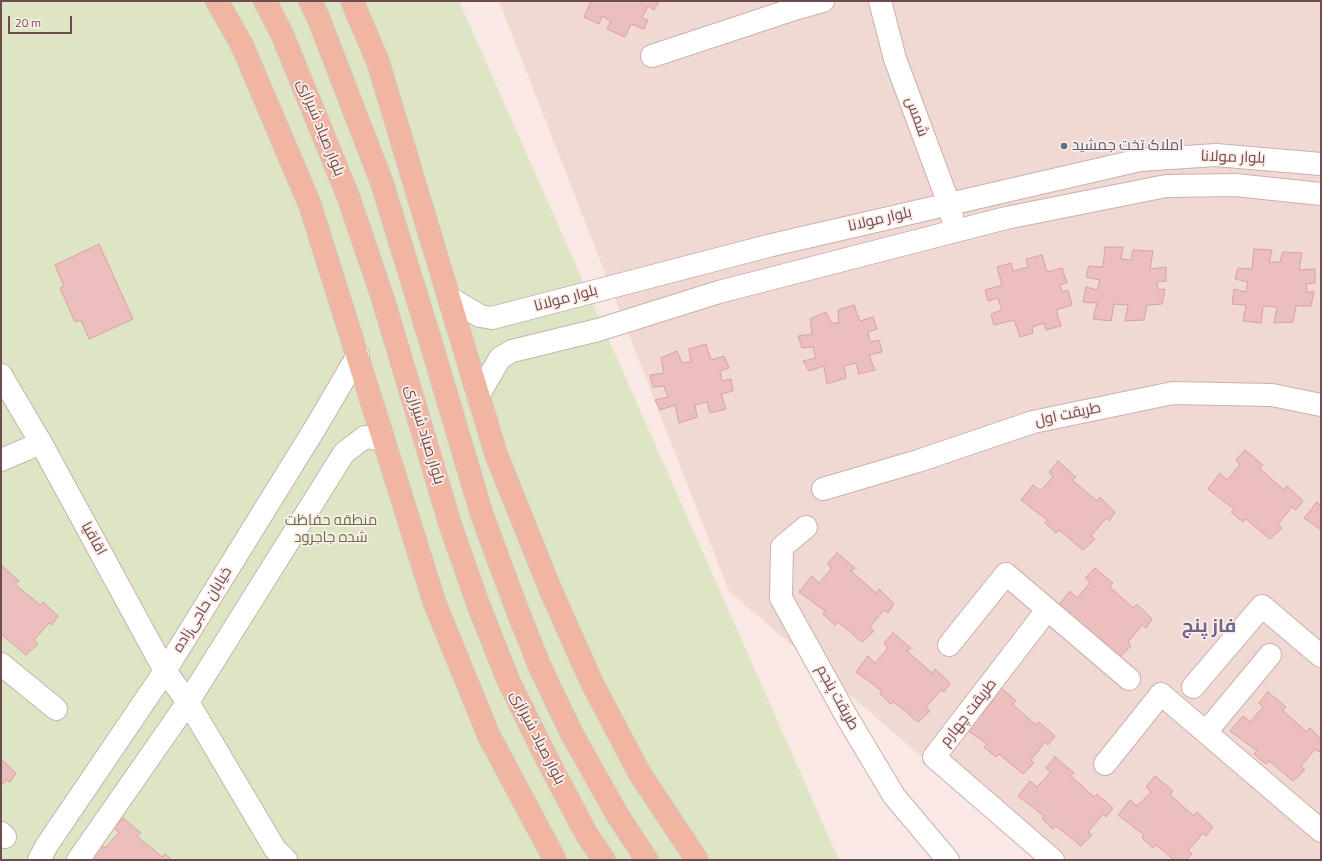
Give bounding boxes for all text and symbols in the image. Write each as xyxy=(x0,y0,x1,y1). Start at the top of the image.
scale bar xyxy=(10,8,74,34)
text: 20 m xyxy=(15,13,41,32)
street label: بلوار صیاد شیرازی xyxy=(292,77,348,179)
street label: شمس xyxy=(900,95,932,139)
place label: املاک تخت جمشید xyxy=(1072,137,1183,155)
marker: املاک تخت جمشید xyxy=(1059,141,1069,151)
street label: بلوار مولانا xyxy=(1200,148,1266,168)
street label: بلوار مولانا xyxy=(846,204,914,236)
street label: بلوار مولانا xyxy=(532,282,600,316)
street label: بلوار صیاد شیرازی xyxy=(400,383,448,487)
street label: طریقت اول xyxy=(1033,399,1103,431)
park label: منطقه حفاظت شده جاجرود xyxy=(285,512,377,547)
street label: اقاقیا xyxy=(77,519,109,559)
street label: خیابان حاجی‌زاده xyxy=(170,564,236,656)
district label: فاز پنج xyxy=(1182,616,1236,638)
street label: طریقت پنجم xyxy=(812,662,862,734)
street label: طریقت چهارم xyxy=(937,676,1001,750)
street label: بلوار صیاد شیرازی xyxy=(506,688,568,788)

